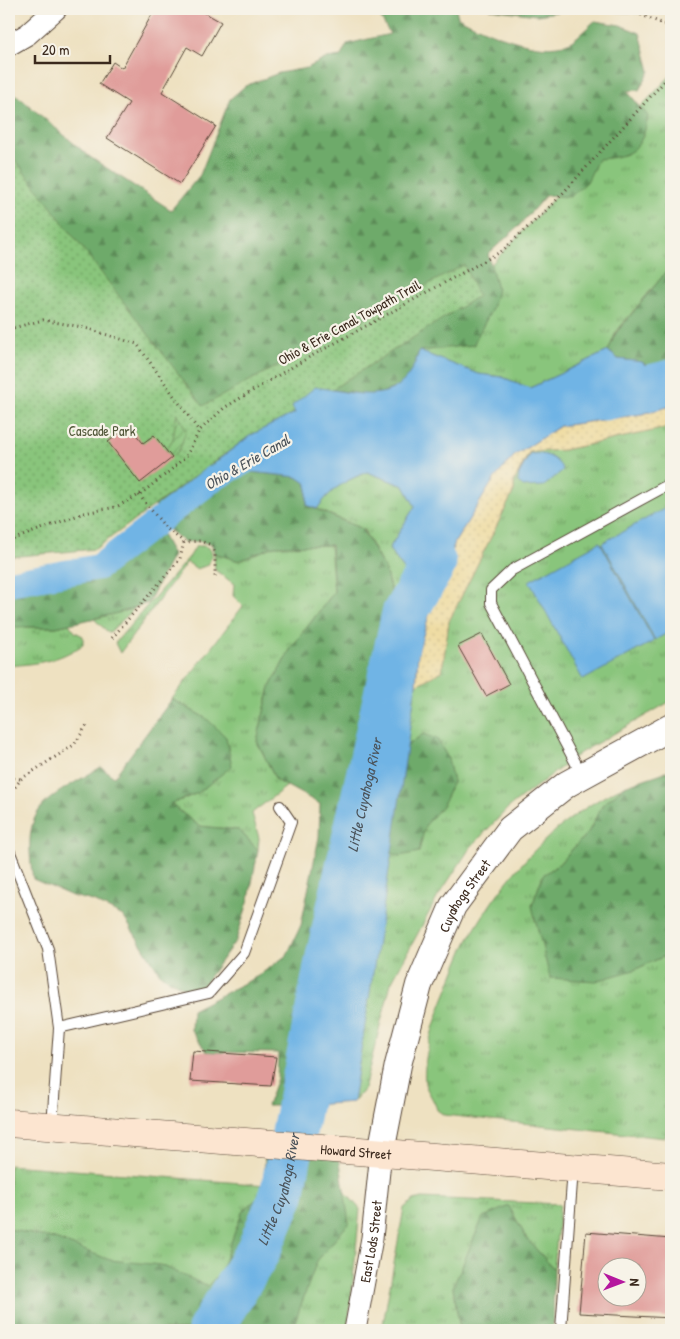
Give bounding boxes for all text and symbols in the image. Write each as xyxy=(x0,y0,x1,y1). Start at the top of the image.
scale bar xyxy=(35,32,110,64)
text: 20 m xyxy=(42,39,69,60)
street label: Ohio & Erie Canal Towpath Trail xyxy=(274,275,424,370)
park label: Cascade Park xyxy=(68,421,136,440)
water label: Ohio & Erie Canal xyxy=(201,429,294,495)
water label: Little Cuyahoga River xyxy=(341,734,387,853)
street label: Cuyahoga Street xyxy=(433,855,494,935)
water label: Little Cuyahoga River xyxy=(251,1130,305,1248)
street label: Howard Street xyxy=(320,1138,392,1163)
street label: East Lods Street xyxy=(354,1199,385,1284)
north arrow xyxy=(598,1256,648,1306)
text: N xyxy=(626,1278,645,1287)

